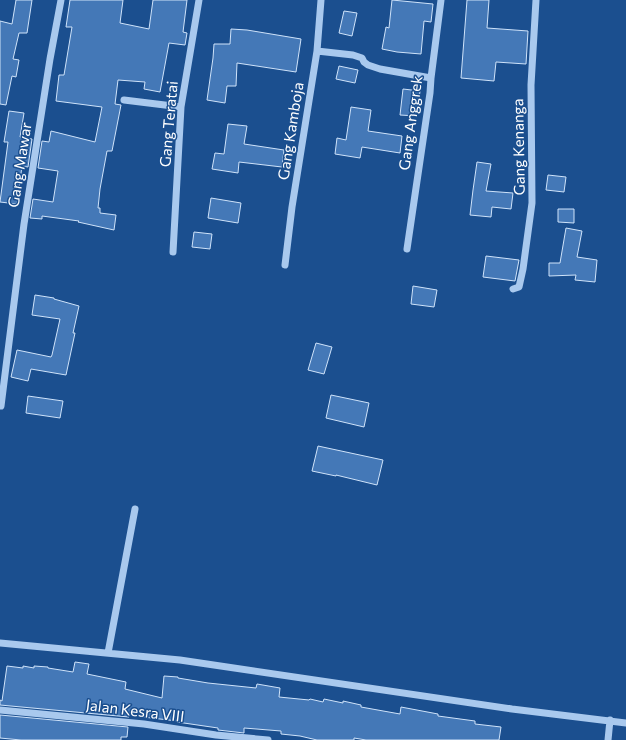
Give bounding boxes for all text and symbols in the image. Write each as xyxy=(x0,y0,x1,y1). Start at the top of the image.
street label: Gang Anggrek xyxy=(394,74,426,171)
street label: Gang Teratai xyxy=(155,80,181,168)
street label: Gang Kamboja xyxy=(273,81,307,181)
street label: Gang Kenanga xyxy=(508,98,528,196)
street label: Gang Mawar xyxy=(3,121,35,209)
street label: Jalan Kesra VIII xyxy=(85,695,185,725)

